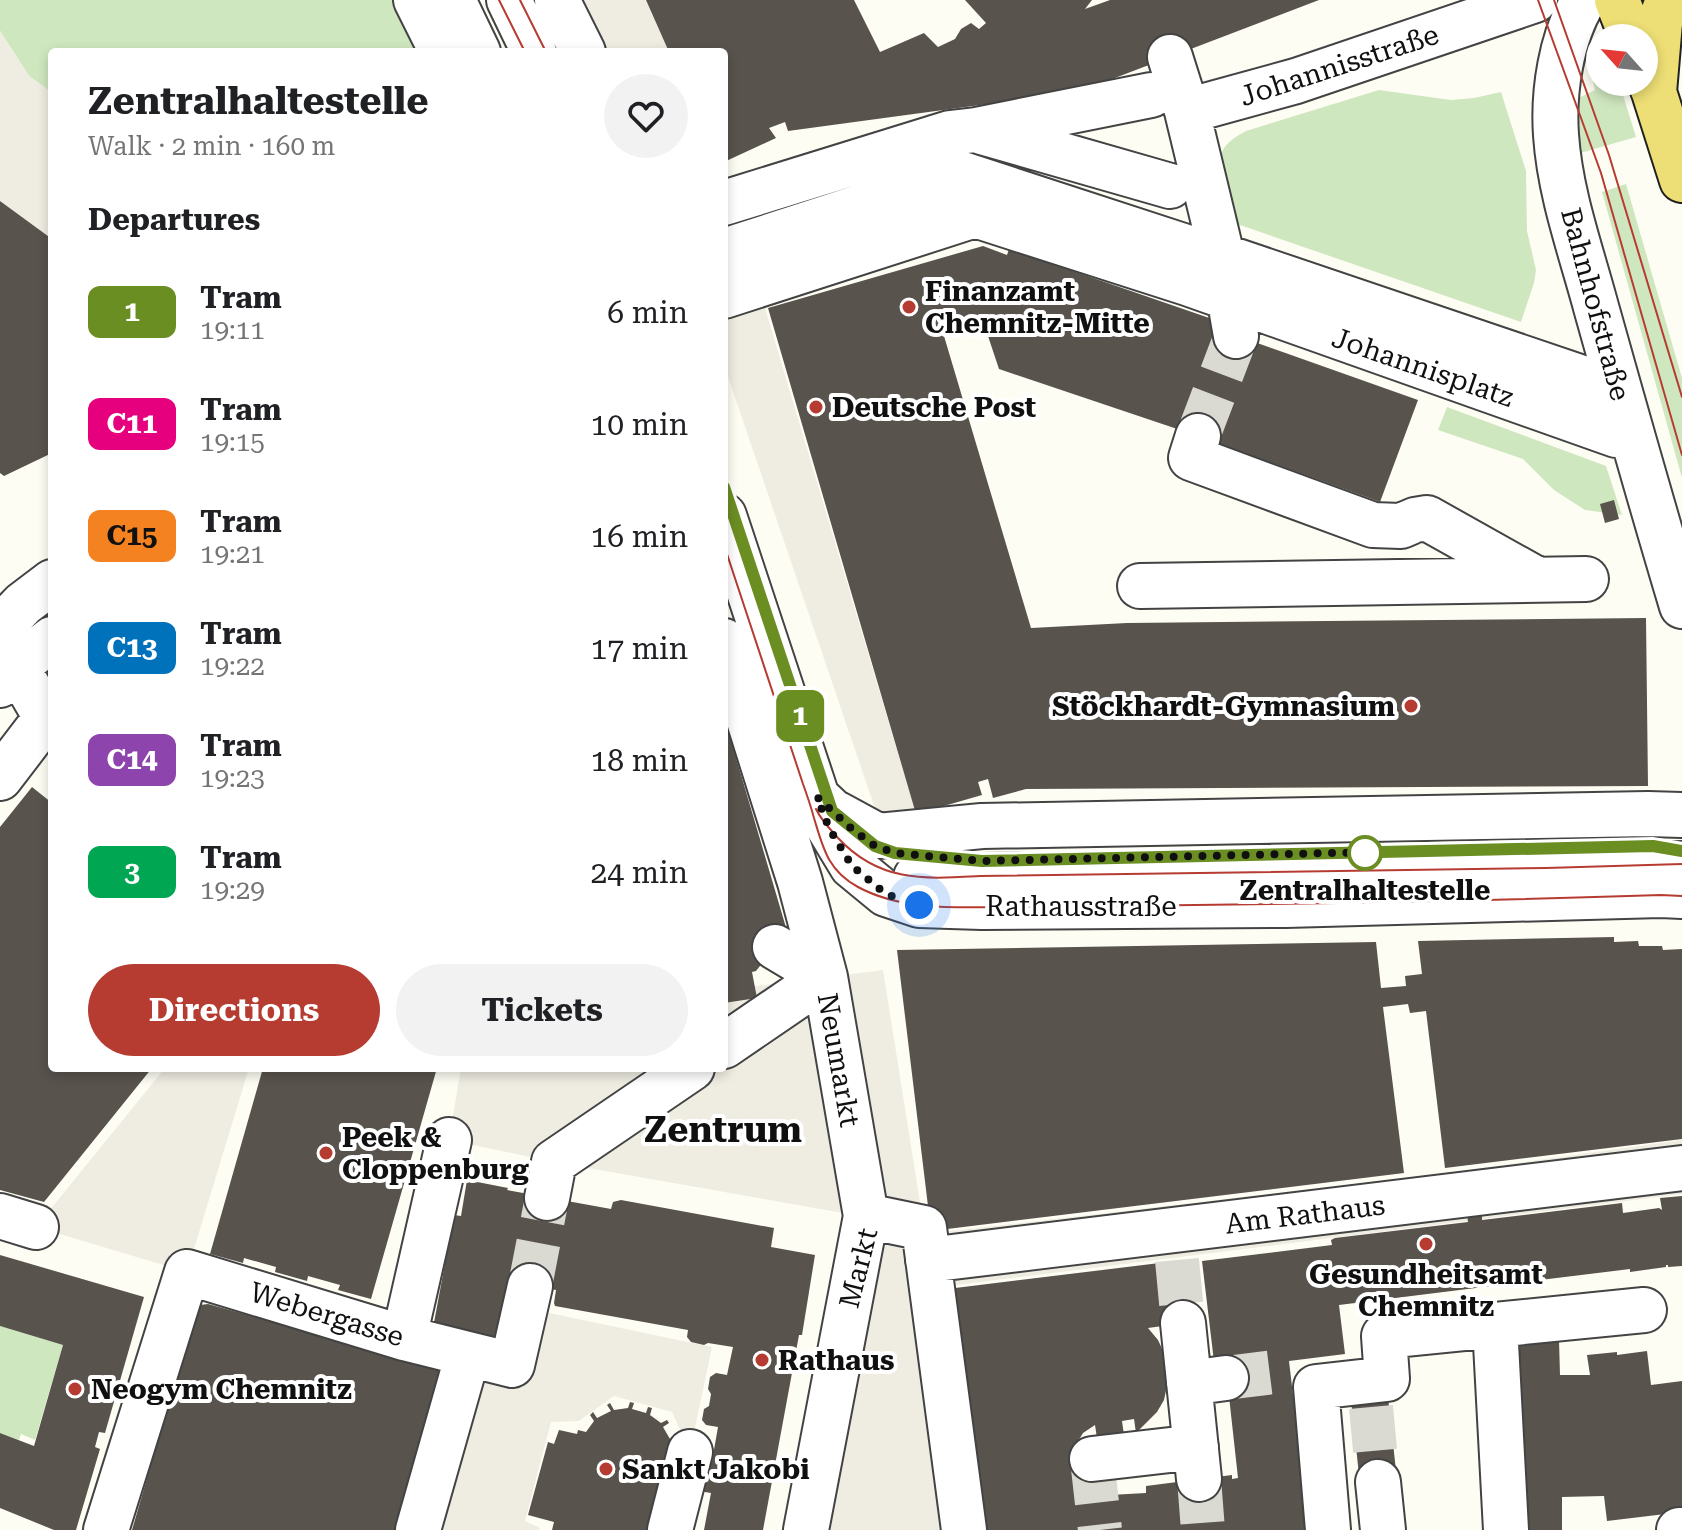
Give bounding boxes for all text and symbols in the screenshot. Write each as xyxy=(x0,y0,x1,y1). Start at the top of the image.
street label: Johannisstraße xyxy=(1236,18,1443,113)
north arrow xyxy=(1586,24,1658,96)
map controls xyxy=(1586,24,1658,96)
button: heart xyxy=(604,74,688,158)
text: Zentralhaltestelle xyxy=(88,79,429,123)
text: Walk · 2 min · 160 m xyxy=(88,131,335,161)
text: Departures xyxy=(88,202,260,237)
street label: Bahnhofstraße xyxy=(1554,204,1637,404)
place label: Finanzamt Chemnitz-Mitte xyxy=(925,275,1150,340)
text: Tram xyxy=(200,280,282,315)
text: 1 xyxy=(124,295,140,328)
text: 6 min xyxy=(607,295,688,330)
marker: Finanzamt Chemnitz-Mitte xyxy=(900,298,918,316)
text: 19:11 xyxy=(200,315,265,345)
street label: Johannisplatz xyxy=(1328,321,1518,414)
place label: Deutsche Post xyxy=(832,391,1036,424)
text: Tram xyxy=(200,392,282,427)
marker: Deutsche Post xyxy=(807,398,825,416)
text: C11 xyxy=(107,407,157,440)
text: 10 min xyxy=(591,407,688,442)
text: 19:15 xyxy=(200,427,265,457)
text: Tram xyxy=(200,504,282,539)
text: C15 xyxy=(107,519,157,552)
text: 16 min xyxy=(591,519,688,554)
text: 19:21 xyxy=(200,539,265,569)
text: Tram xyxy=(200,616,282,651)
text: C13 xyxy=(107,631,157,664)
text: 17 min xyxy=(591,631,688,666)
text: 19:22 xyxy=(200,651,265,681)
line badge: 1 xyxy=(774,690,826,742)
place label: Stöckhardt-Gymnasium xyxy=(1052,690,1395,723)
marker: Stöckhardt-Gymnasium xyxy=(1402,697,1420,715)
text: 1 xyxy=(792,699,808,732)
text: Tram xyxy=(200,728,282,763)
text: C14 xyxy=(107,743,157,776)
text: 18 min xyxy=(591,743,688,778)
text: 19:23 xyxy=(200,763,265,793)
marker: Zentralhaltestelle xyxy=(1348,836,1382,870)
text: Tram xyxy=(200,840,282,875)
text: 3 xyxy=(124,855,140,888)
text: 24 min xyxy=(591,855,688,890)
place label: Zentralhaltestelle xyxy=(1240,874,1491,907)
text: 19:29 xyxy=(200,875,265,905)
your location xyxy=(899,885,939,925)
street label: Rathausstraße xyxy=(985,890,1177,923)
button: Directions xyxy=(88,964,380,1056)
button: Tickets xyxy=(396,964,688,1056)
street label: Neumarkt xyxy=(811,991,867,1130)
district label: Zentrum xyxy=(644,1109,802,1151)
place label: Peek & Cloppenburg xyxy=(342,1121,530,1186)
marker: Peek & Cloppenburg xyxy=(317,1144,335,1162)
street label: Am Rathaus xyxy=(1223,1188,1387,1241)
street label: Markt xyxy=(833,1225,884,1312)
marker: Gesundheitsamt Chemnitz xyxy=(1417,1235,1435,1253)
place label: Gesundheitsamt Chemnitz xyxy=(1309,1258,1543,1323)
street label: Webergasse xyxy=(246,1275,408,1354)
place label: Rathaus xyxy=(778,1344,894,1377)
marker: Rathaus xyxy=(753,1351,771,1369)
place label: Neogym Chemnitz xyxy=(91,1373,352,1406)
marker: Neogym Chemnitz xyxy=(66,1380,84,1398)
place label: Sankt Jakobi xyxy=(622,1453,809,1486)
marker: Sankt Jakobi xyxy=(597,1460,615,1478)

